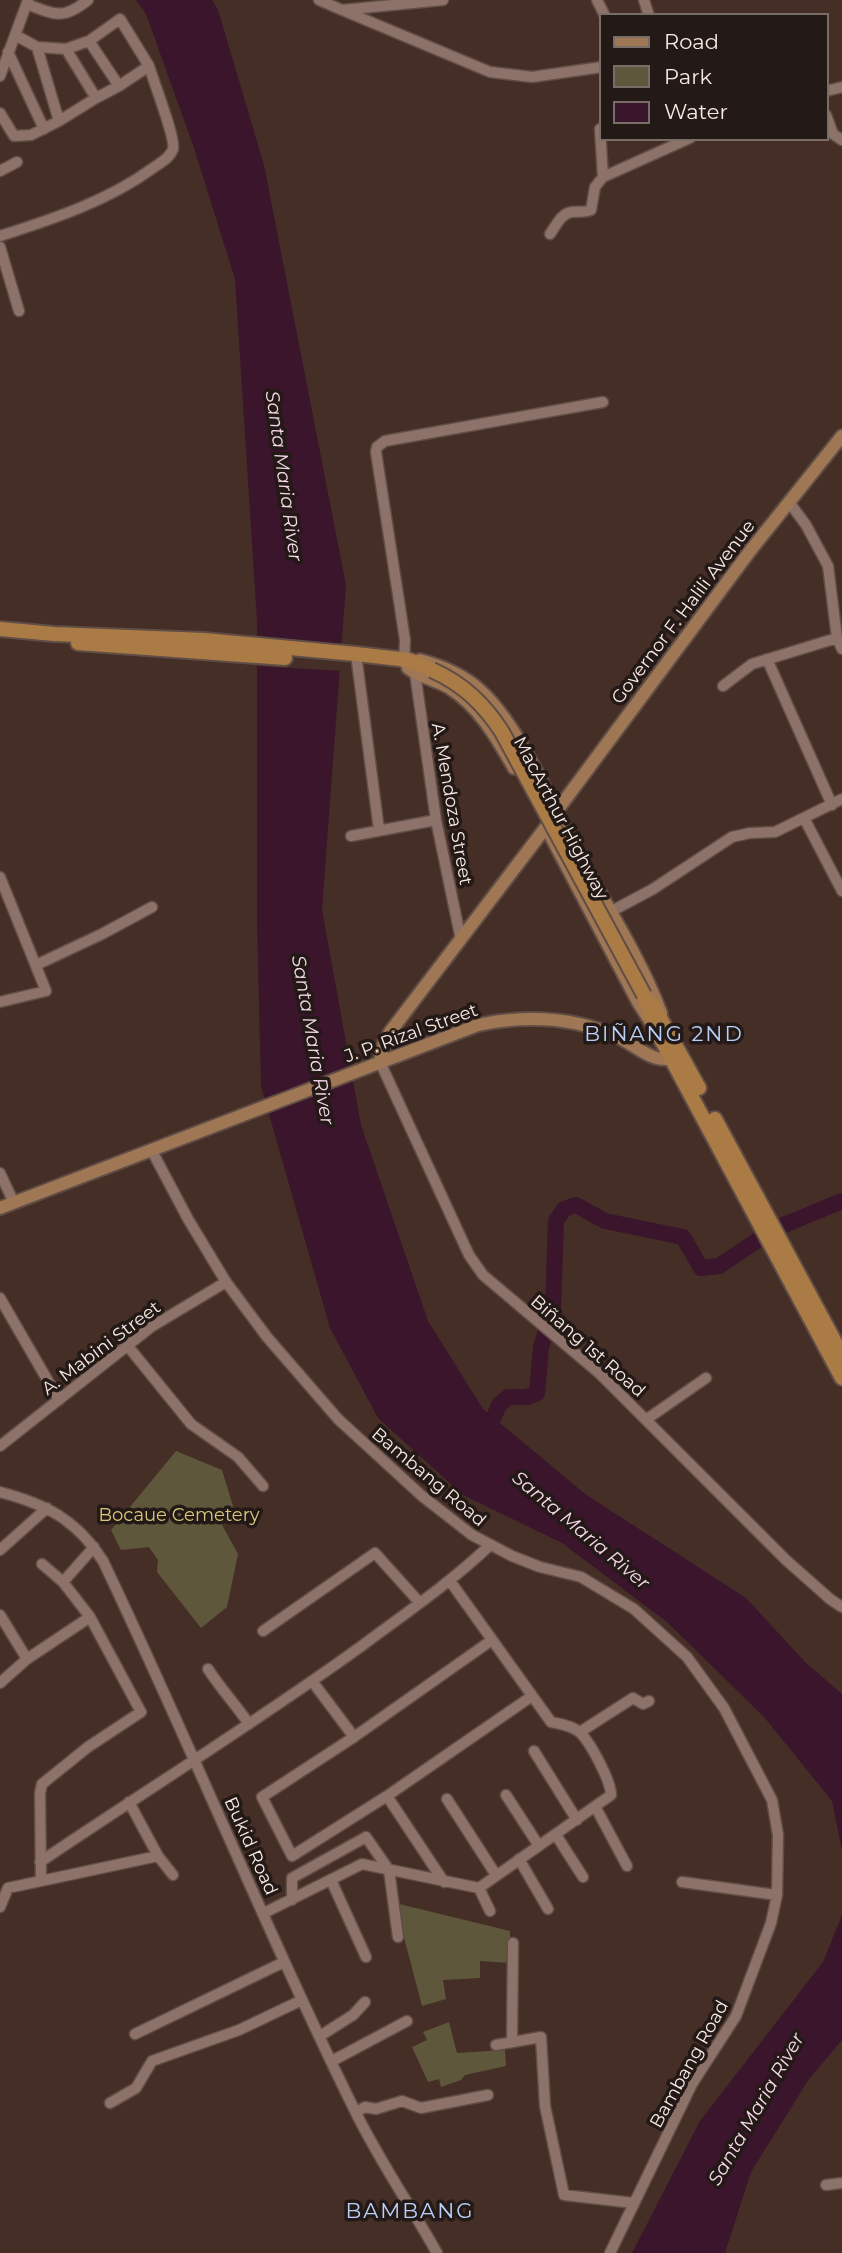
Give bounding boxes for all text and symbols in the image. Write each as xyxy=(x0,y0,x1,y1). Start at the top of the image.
legend xyxy=(600,14,828,140)
text: Road xyxy=(664,29,719,54)
text: Park xyxy=(664,64,712,89)
text: Water xyxy=(664,99,728,124)
water label: Santa Maria River xyxy=(261,389,307,563)
street label: Governor F. Halili Avenue xyxy=(607,516,759,708)
street label: A. Mendoza Street xyxy=(427,721,477,887)
street label: MacArthur Highway xyxy=(509,733,613,903)
water label: Santa Maria River xyxy=(287,953,339,1127)
street label: J. P. Rizal Street xyxy=(341,999,481,1068)
district label: BIÑANG 2ND xyxy=(584,1021,744,1046)
street label: Biñang 1st Road xyxy=(526,1290,650,1402)
street label: A. Mabini Street xyxy=(37,1296,165,1400)
street label: Bambang Road xyxy=(367,1423,491,1531)
water label: Santa Maria River xyxy=(508,1466,655,1594)
park label: Bocaue Cemetery xyxy=(98,1504,260,1526)
street label: Bukid Road xyxy=(220,1793,282,1899)
street label: Bambang Road xyxy=(645,1996,733,2132)
water label: Santa Maria River xyxy=(703,2028,809,2189)
district label: BAMBANG xyxy=(346,2198,474,2223)

